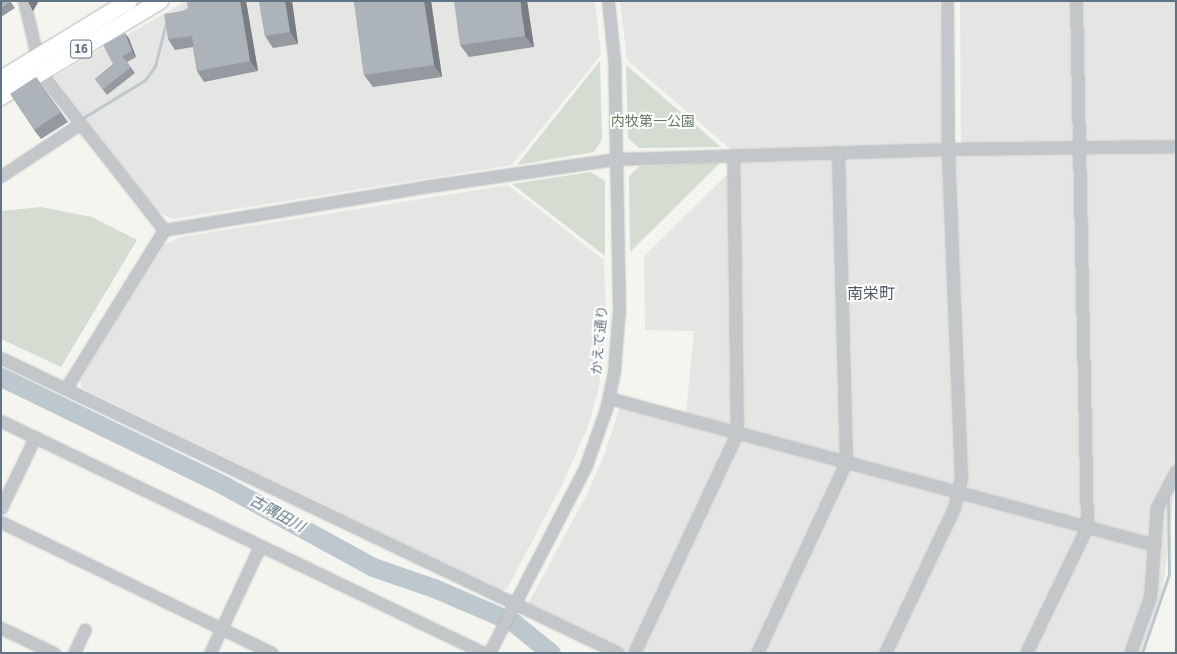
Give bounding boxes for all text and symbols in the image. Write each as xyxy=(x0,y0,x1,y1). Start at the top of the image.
road number: 16 xyxy=(70,38,92,60)
park label: 内牧第一公園 xyxy=(611,114,695,130)
district label: 南栄町 xyxy=(847,284,895,304)
street label: かえで通り xyxy=(589,304,611,376)
water label: 古隅田川 xyxy=(246,492,308,536)

